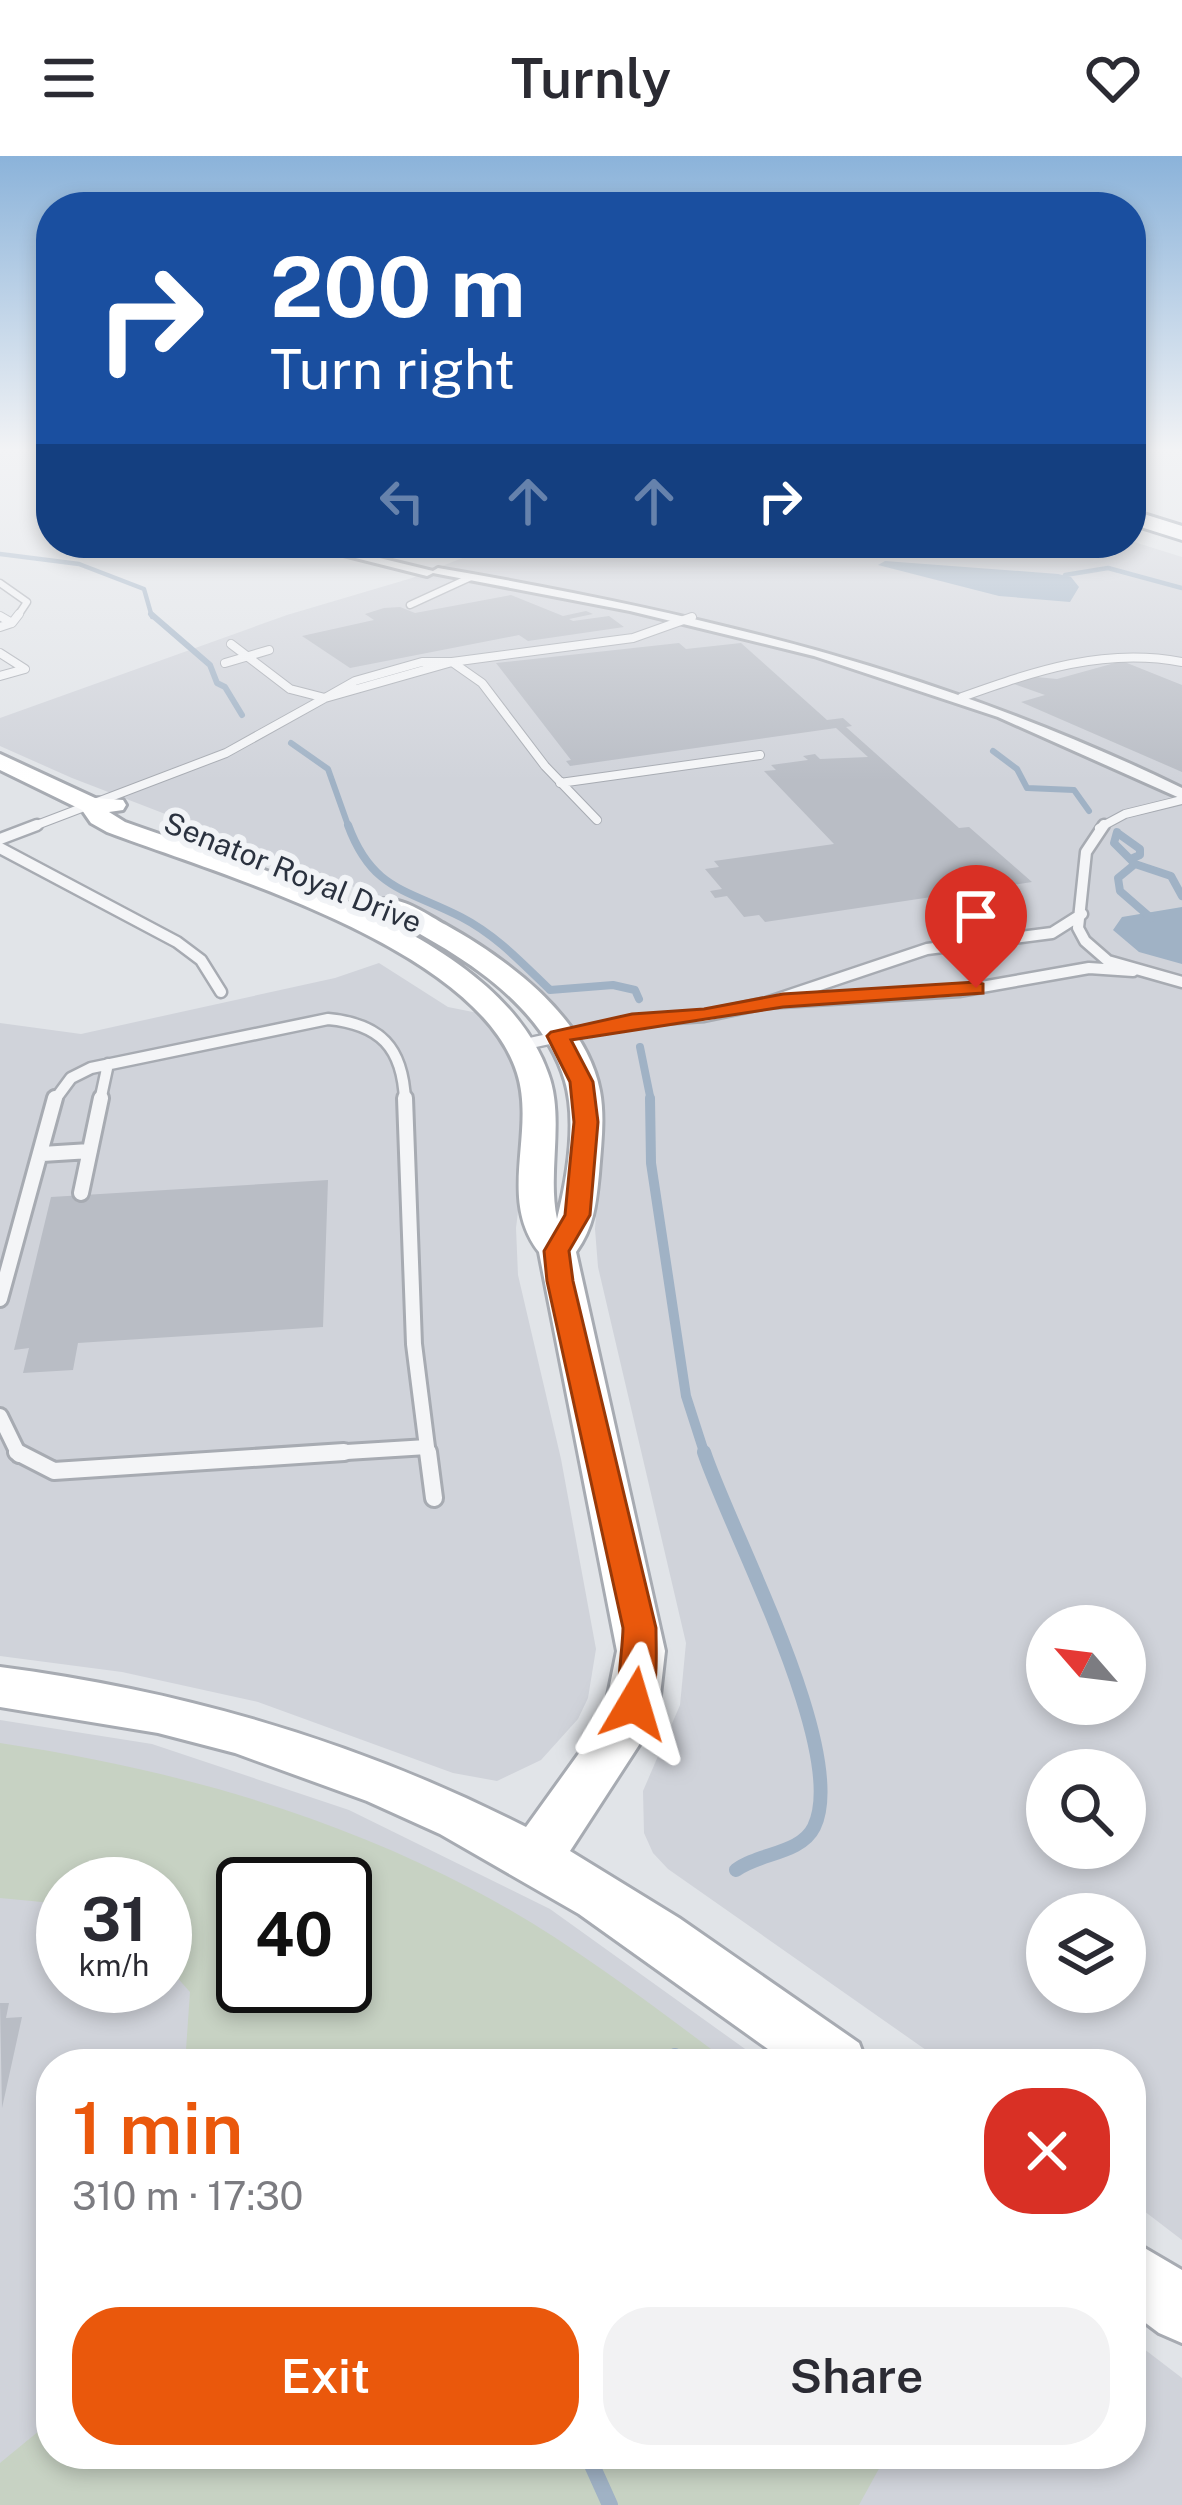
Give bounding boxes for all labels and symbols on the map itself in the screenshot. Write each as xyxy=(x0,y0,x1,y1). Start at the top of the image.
street label: Senator Royal Drive xyxy=(159,804,427,940)
pin xyxy=(925,865,1027,988)
north arrow xyxy=(1026,1605,1146,1725)
position arrow xyxy=(571,1641,697,1767)
speed limit sign: 40 xyxy=(216,1857,372,2013)

